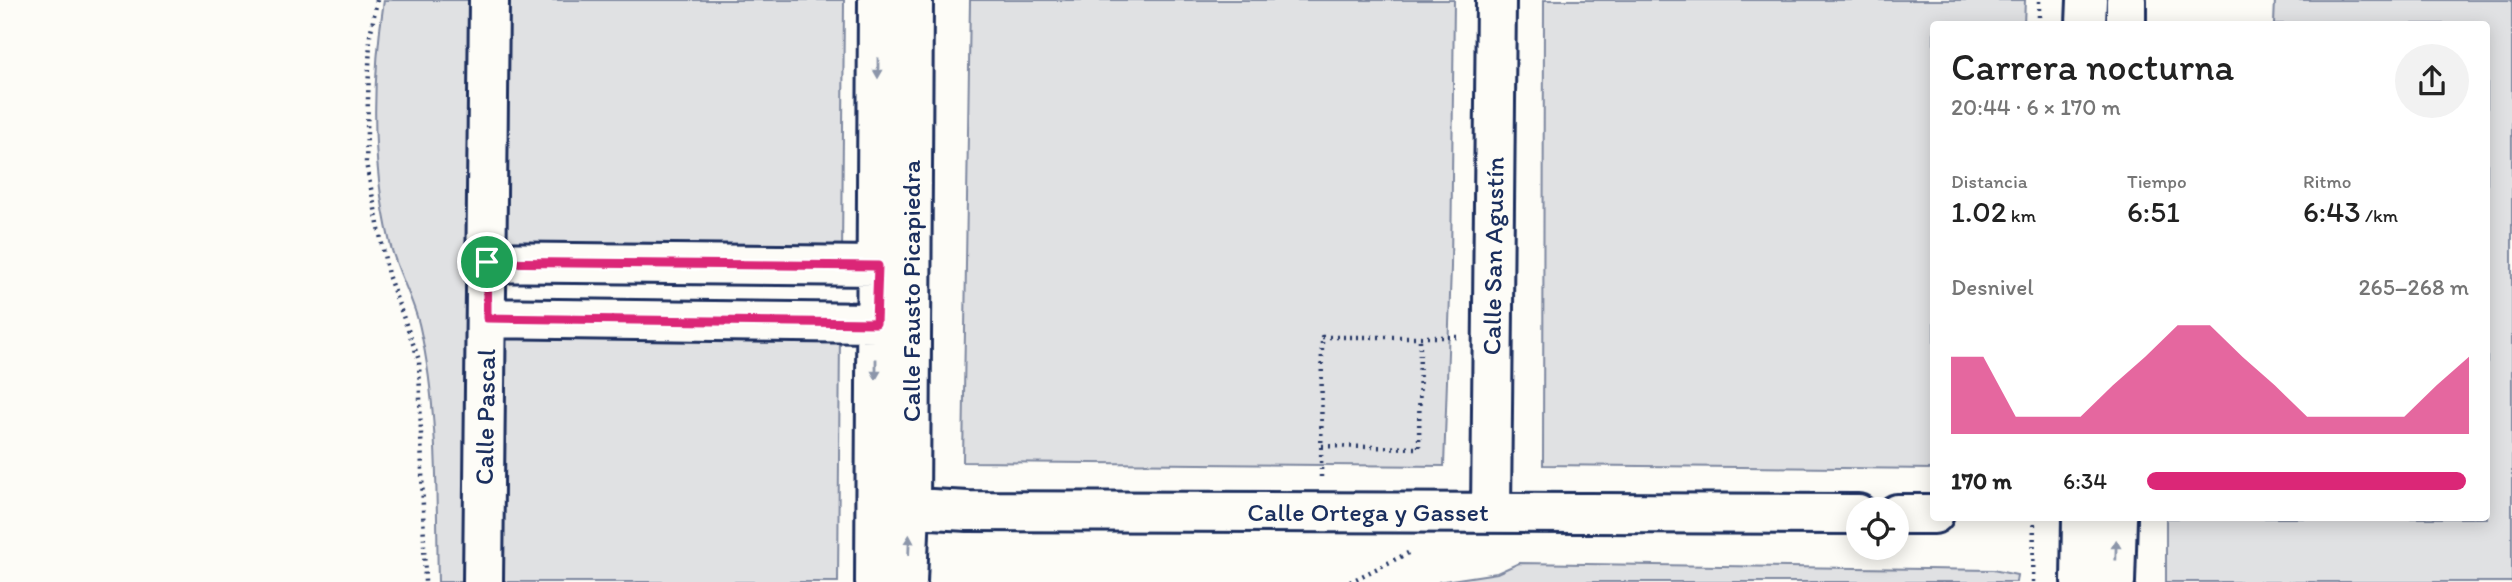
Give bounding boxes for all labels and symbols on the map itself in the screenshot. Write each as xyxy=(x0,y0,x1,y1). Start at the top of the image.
one-way arrow xyxy=(872,57,884,79)
street label: Calle San Agustín xyxy=(1475,156,1511,356)
street label: Calle Fausto Picapiedra xyxy=(895,159,927,422)
pin xyxy=(457,232,517,292)
street label: Calle Pascal xyxy=(468,349,502,485)
one-way arrow xyxy=(871,358,882,380)
street label: Calle Ortega y Gasset xyxy=(1247,496,1489,528)
one-way arrow xyxy=(903,534,914,556)
one-way arrow xyxy=(2110,539,2122,561)

